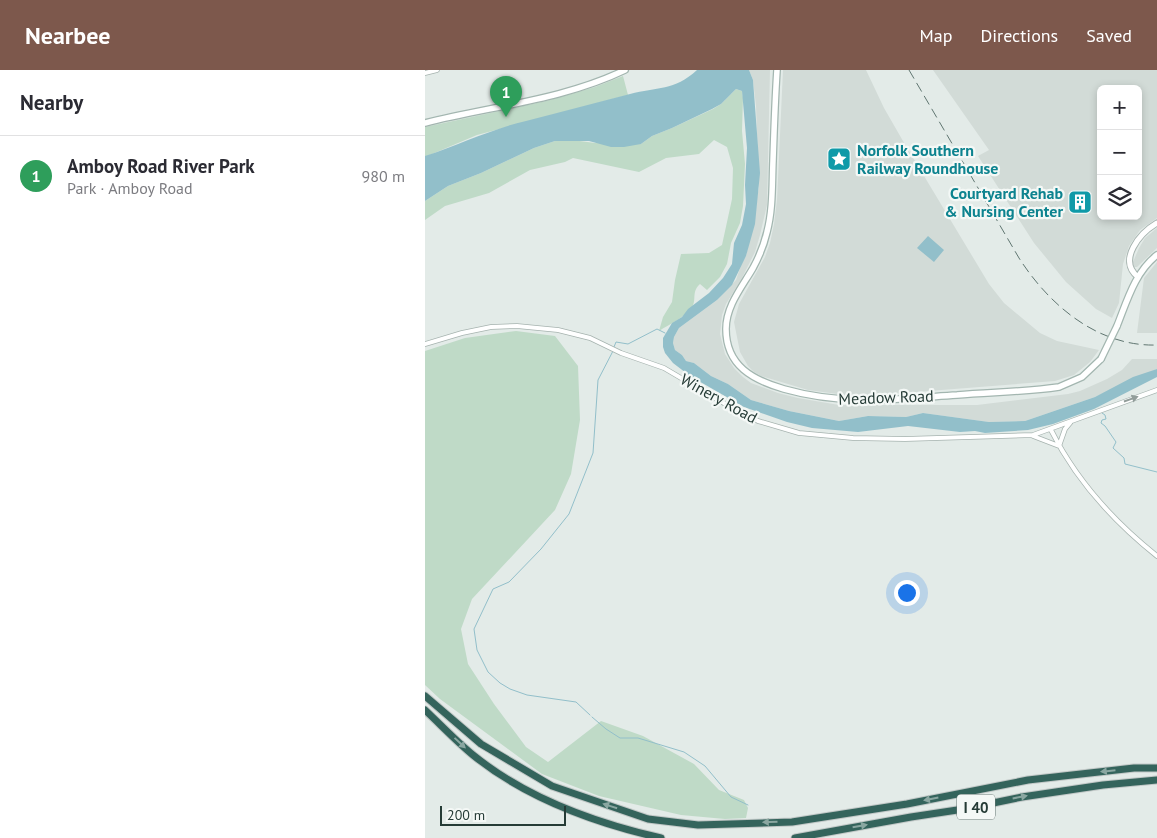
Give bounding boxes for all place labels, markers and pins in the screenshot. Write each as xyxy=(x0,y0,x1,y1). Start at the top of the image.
pin: 1 xyxy=(490,76,522,117)
place label: Norfolk Southern Railway Roundhouse xyxy=(857,140,998,178)
place icon: Norfolk Southern Railway Roundhouse xyxy=(826,146,852,172)
place label: Courtyard Rehab & Nursing Center xyxy=(945,183,1063,221)
building icon: Courtyard Rehab & Nursing Center xyxy=(1067,189,1093,215)

